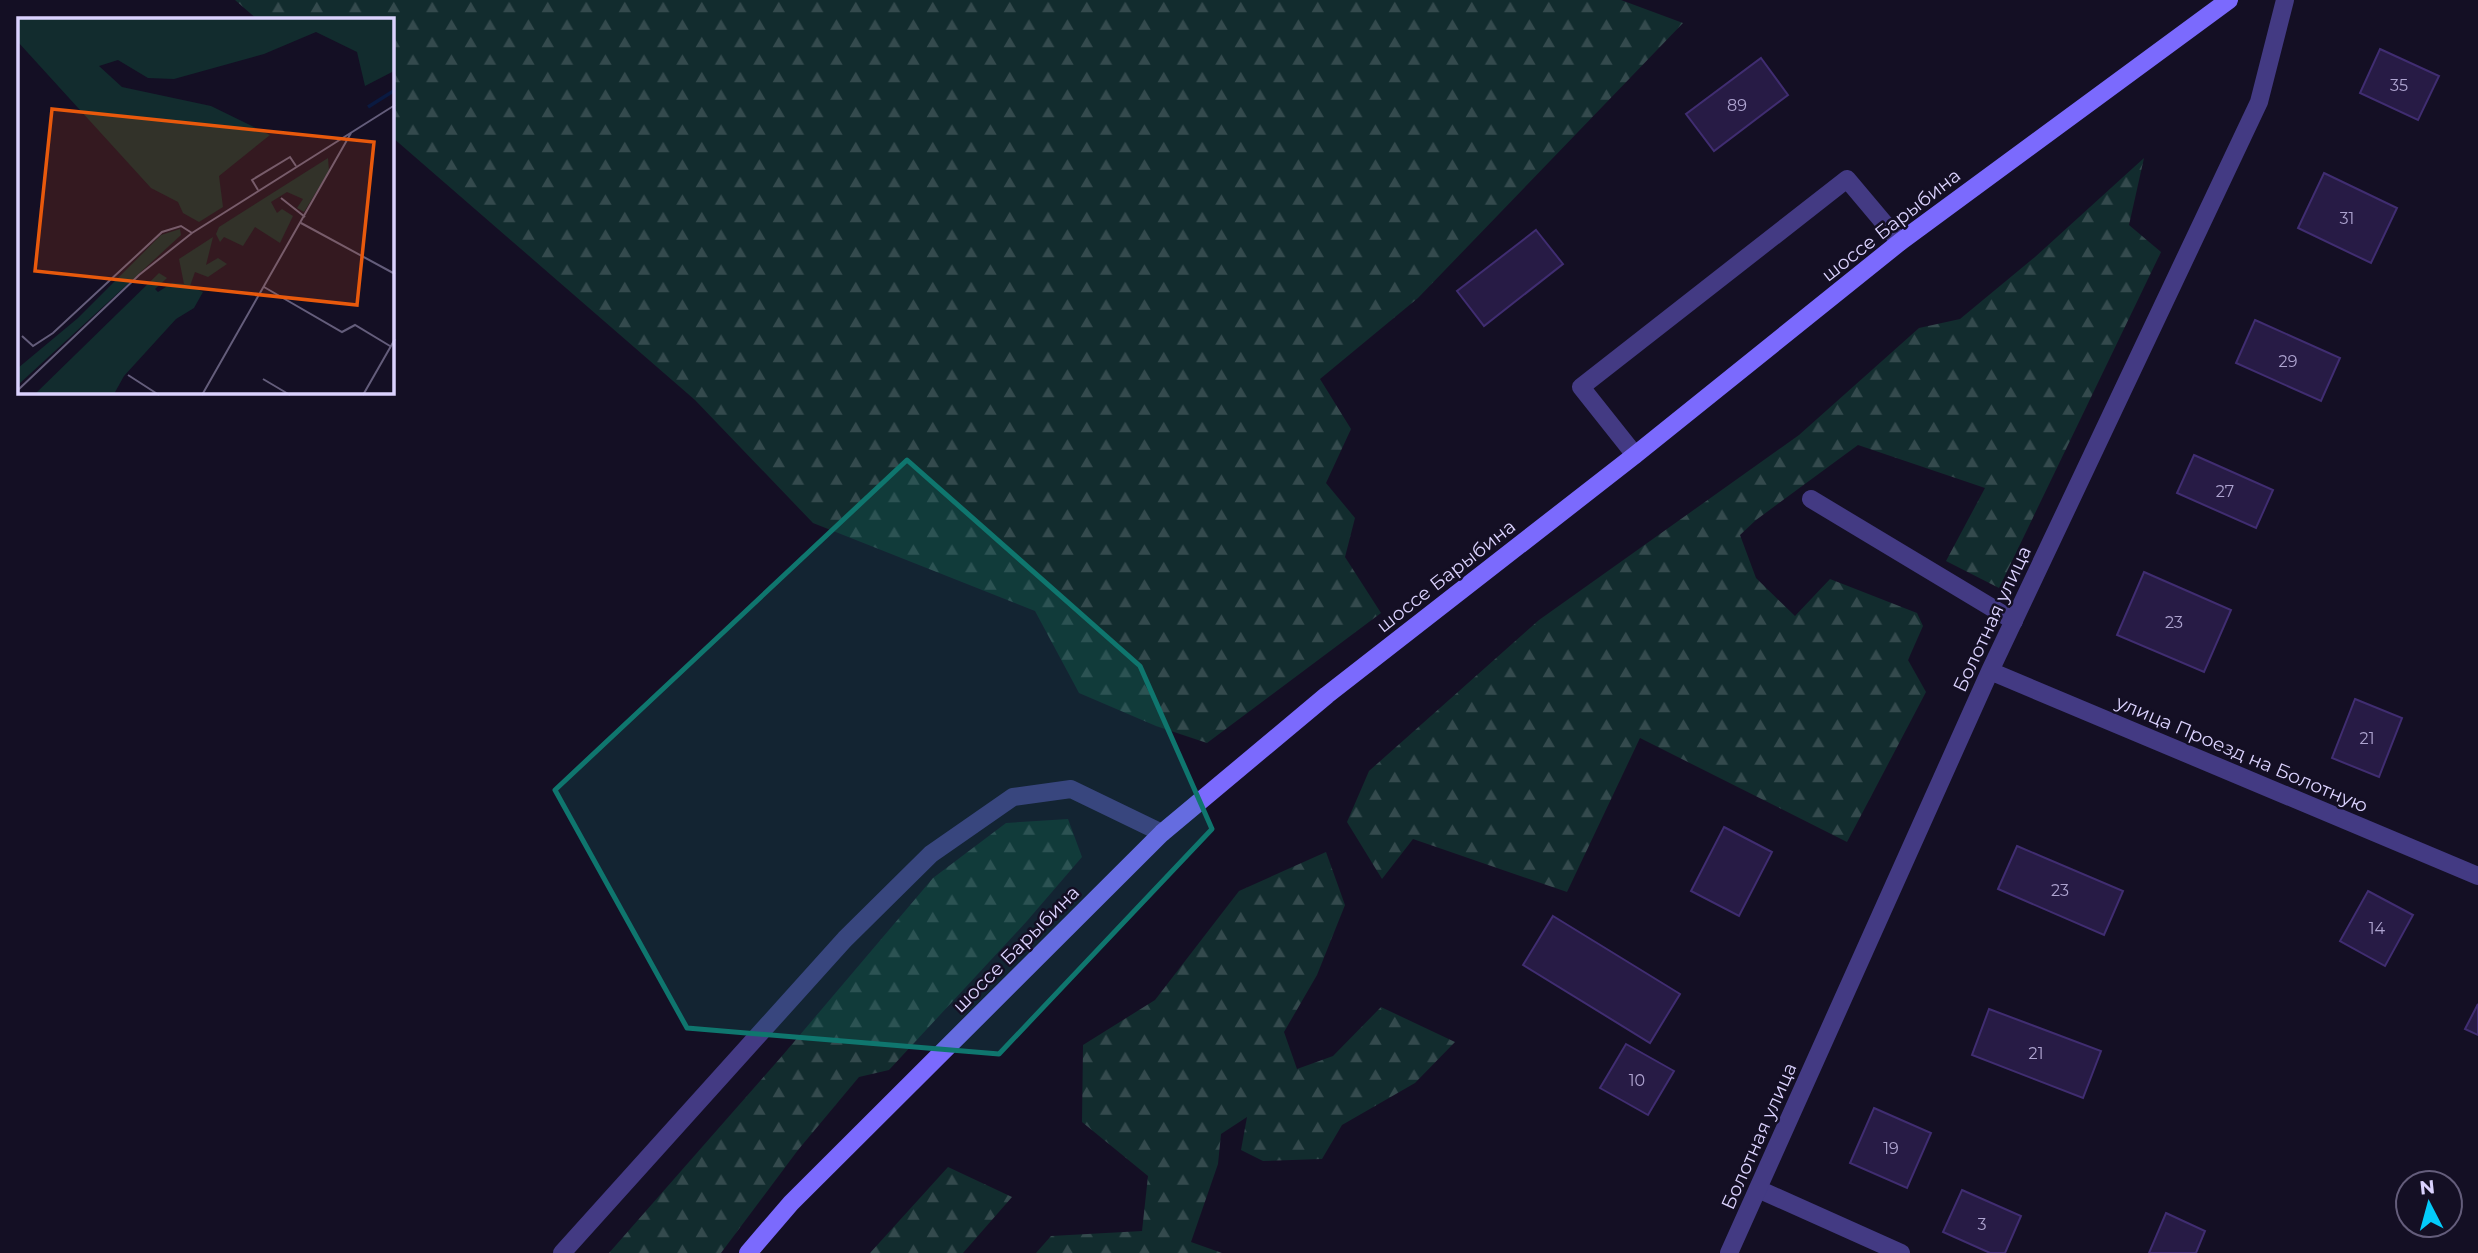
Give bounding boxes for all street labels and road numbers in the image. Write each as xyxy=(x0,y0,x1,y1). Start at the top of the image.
street label: шоссе Барыбина xyxy=(1817,164,1965,286)
street label: шоссе Барыбина xyxy=(1372,515,1520,637)
street label: Болотная улица xyxy=(1948,542,2036,696)
street label: улица Проезд на Болотную xyxy=(2112,690,2371,818)
street label: шоссе Барыбина xyxy=(948,881,1084,1017)
street label: Болотная улица xyxy=(1716,1059,1802,1213)

